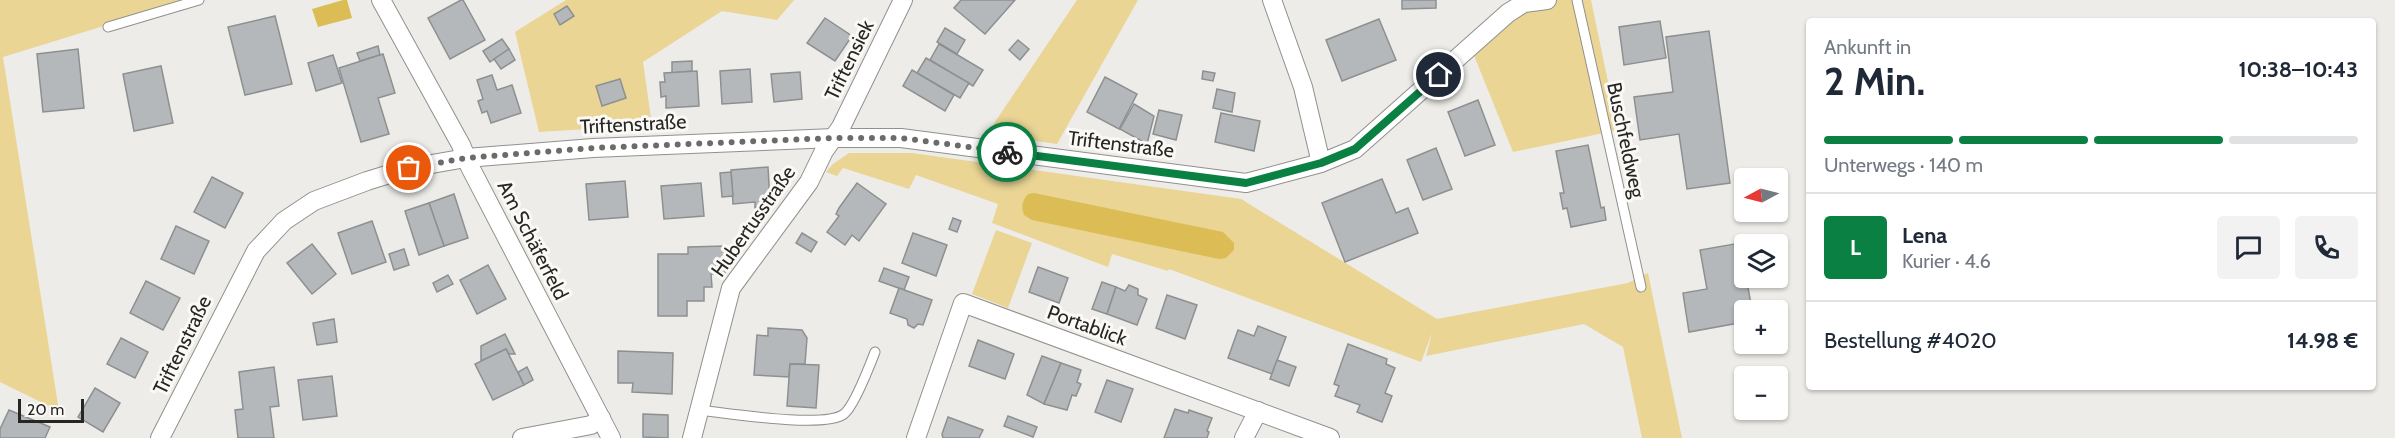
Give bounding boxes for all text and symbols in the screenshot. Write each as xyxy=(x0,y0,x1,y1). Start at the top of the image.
street label: Triftensiek xyxy=(819,16,879,104)
text: Ankunft in xyxy=(1824,35,1911,59)
pin xyxy=(1413,49,1464,100)
text: 10:38–10:43 xyxy=(2238,56,2358,83)
text: 2 Min. xyxy=(1824,57,1925,105)
icon: home xyxy=(1422,58,1455,91)
street label: Buschfeldweg xyxy=(1602,80,1650,201)
street label: Triftenstraße xyxy=(579,109,687,139)
courier xyxy=(977,122,1037,182)
street label: Triftenstraße xyxy=(1067,126,1175,162)
icon: bike xyxy=(991,136,1024,169)
pin xyxy=(383,142,434,193)
icon: bag xyxy=(392,151,425,184)
text: Unterwegs · 140 m xyxy=(1824,153,1983,177)
street label: Hubertusstraße xyxy=(706,161,800,281)
north arrow xyxy=(1734,168,1788,222)
map controls xyxy=(1734,168,1788,420)
street label: Am Schäferfeld xyxy=(493,176,573,304)
button: chat xyxy=(2217,216,2280,279)
button: phone xyxy=(2295,216,2358,279)
text: Lena xyxy=(1902,222,1947,249)
button: layers xyxy=(1734,234,1788,288)
text: L xyxy=(1850,234,1861,261)
text: Kurier · 4.6 xyxy=(1902,249,1991,273)
street label: Triftenstraße xyxy=(148,292,216,398)
street label: Portablick xyxy=(1044,300,1130,350)
button: + xyxy=(1734,300,1788,354)
text: Bestellung #4020 xyxy=(1824,327,1997,354)
text: 14.98 € xyxy=(2287,327,2358,354)
button: − xyxy=(1734,366,1788,420)
scale bar xyxy=(18,396,84,424)
text: 20 m xyxy=(27,400,64,419)

